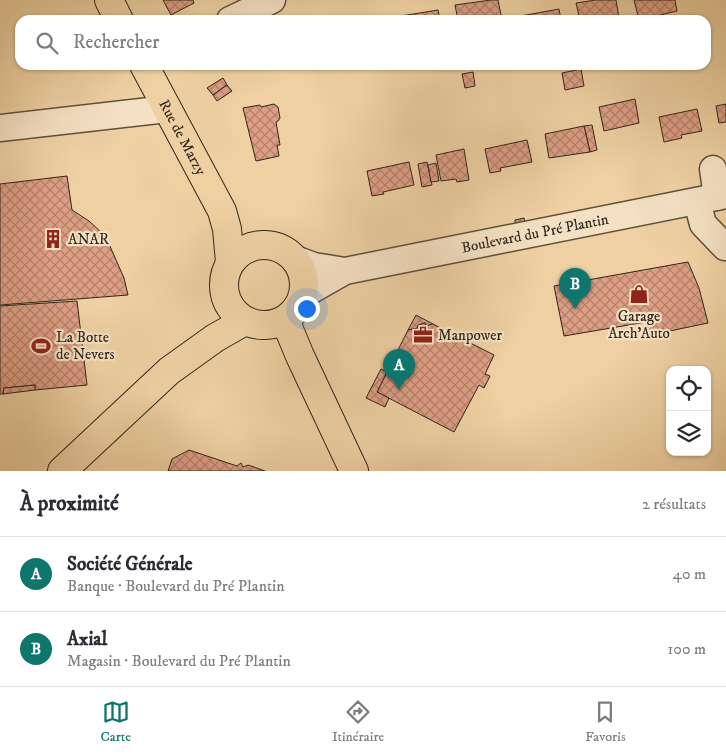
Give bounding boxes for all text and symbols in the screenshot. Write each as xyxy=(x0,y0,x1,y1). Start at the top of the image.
search box xyxy=(15,15,711,70)
icon: search xyxy=(33,29,61,57)
text: Rechercher xyxy=(73,31,159,54)
street label: Rue de Marzy xyxy=(154,97,211,179)
street label: Boulevard du Pré Plantin xyxy=(460,210,610,258)
building icon: ANAR xyxy=(42,228,64,250)
place label: ANAR xyxy=(68,230,109,249)
pin: B xyxy=(559,268,591,309)
shop icon: Garage Arch'Auto xyxy=(628,283,650,305)
your location xyxy=(294,296,320,322)
place label: Garage Arch'Auto xyxy=(608,307,670,343)
office icon: Manpower xyxy=(412,324,434,346)
place label: Manpower xyxy=(438,326,503,345)
place label: La Botte de Nevers xyxy=(56,328,115,364)
sports icon: La Botte de Nevers xyxy=(30,335,52,357)
pin: A xyxy=(383,349,415,390)
map controls xyxy=(666,366,711,456)
button: locate xyxy=(666,366,711,411)
button: layers xyxy=(666,411,711,456)
text: À proximité xyxy=(20,491,119,517)
text: 2 résultats xyxy=(642,494,706,514)
text: Société Générale xyxy=(67,553,193,576)
text: A xyxy=(31,564,41,584)
text: 40 m xyxy=(673,564,706,584)
text: Banque · Boulevard du Pré Plantin xyxy=(67,576,285,596)
text: Axial xyxy=(67,628,107,651)
text: B xyxy=(31,639,41,659)
text: 100 m xyxy=(668,639,706,659)
text: Magasin · Boulevard du Pré Plantin xyxy=(67,651,291,671)
tab: Carte xyxy=(100,698,131,746)
tab: Itinéraire xyxy=(332,698,384,746)
tab: Favoris xyxy=(585,698,626,746)

